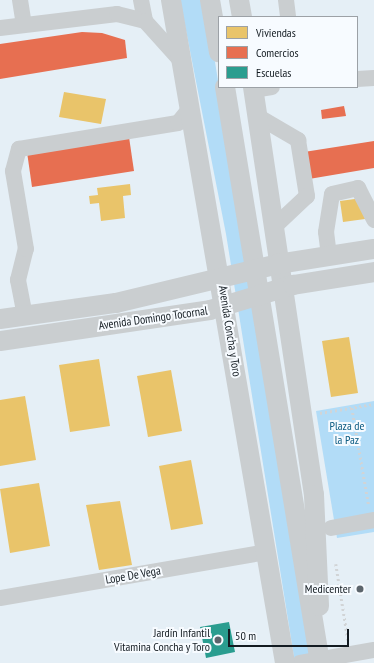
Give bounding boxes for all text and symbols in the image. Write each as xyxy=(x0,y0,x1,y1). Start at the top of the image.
legend xyxy=(218,16,358,88)
text: Viviendas xyxy=(256,25,296,40)
text: Comercios xyxy=(256,45,299,60)
text: Escuelas xyxy=(256,65,291,80)
street label: Avenida Concha y Toro xyxy=(216,284,244,378)
street label: Avenida Domingo Tocornal xyxy=(97,303,209,333)
park label: Plaza de la Paz xyxy=(330,419,364,447)
street label: Lope De Vega xyxy=(104,563,162,587)
place label: Medicenter xyxy=(305,582,351,596)
marker: Medicenter xyxy=(354,583,366,595)
scale bar xyxy=(230,621,351,647)
place label: Jardín Infantil Vitamina Concha y Toro xyxy=(113,626,210,654)
text: 50 m xyxy=(235,628,256,643)
marker: Jardín Infantil Vitamina Concha y Toro xyxy=(213,635,223,645)

